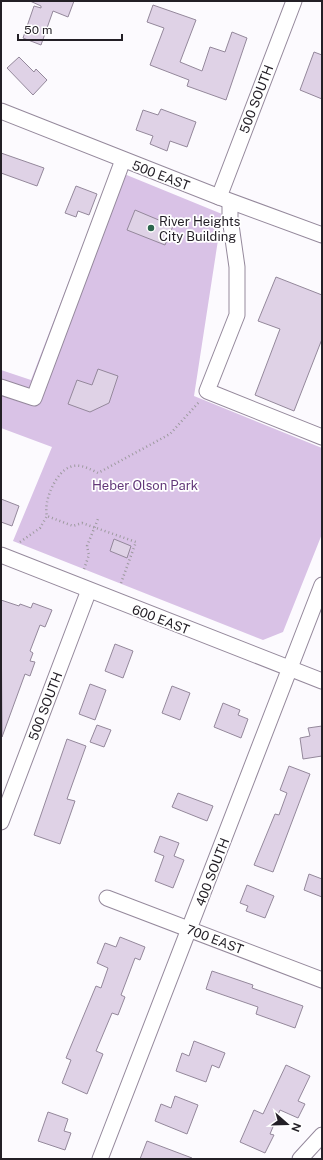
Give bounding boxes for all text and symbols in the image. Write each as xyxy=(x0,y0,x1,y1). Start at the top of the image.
scale bar xyxy=(18,16,122,42)
text: 50 m xyxy=(24,23,52,37)
street label: 500 SOUTH xyxy=(237,63,276,135)
street label: 500 EAST xyxy=(130,158,192,193)
place label: River Heights City Building xyxy=(159,214,240,244)
marker: River Heights City Building xyxy=(146,223,156,233)
park label: Heber Olson Park xyxy=(92,478,198,493)
street label: 600 EAST xyxy=(130,602,192,637)
street label: 500 SOUTH xyxy=(26,670,65,742)
street label: 400 SOUTH xyxy=(193,836,232,908)
street label: 700 EAST xyxy=(184,922,246,957)
north arrow xyxy=(267,1104,307,1144)
text: N xyxy=(289,1121,304,1134)

